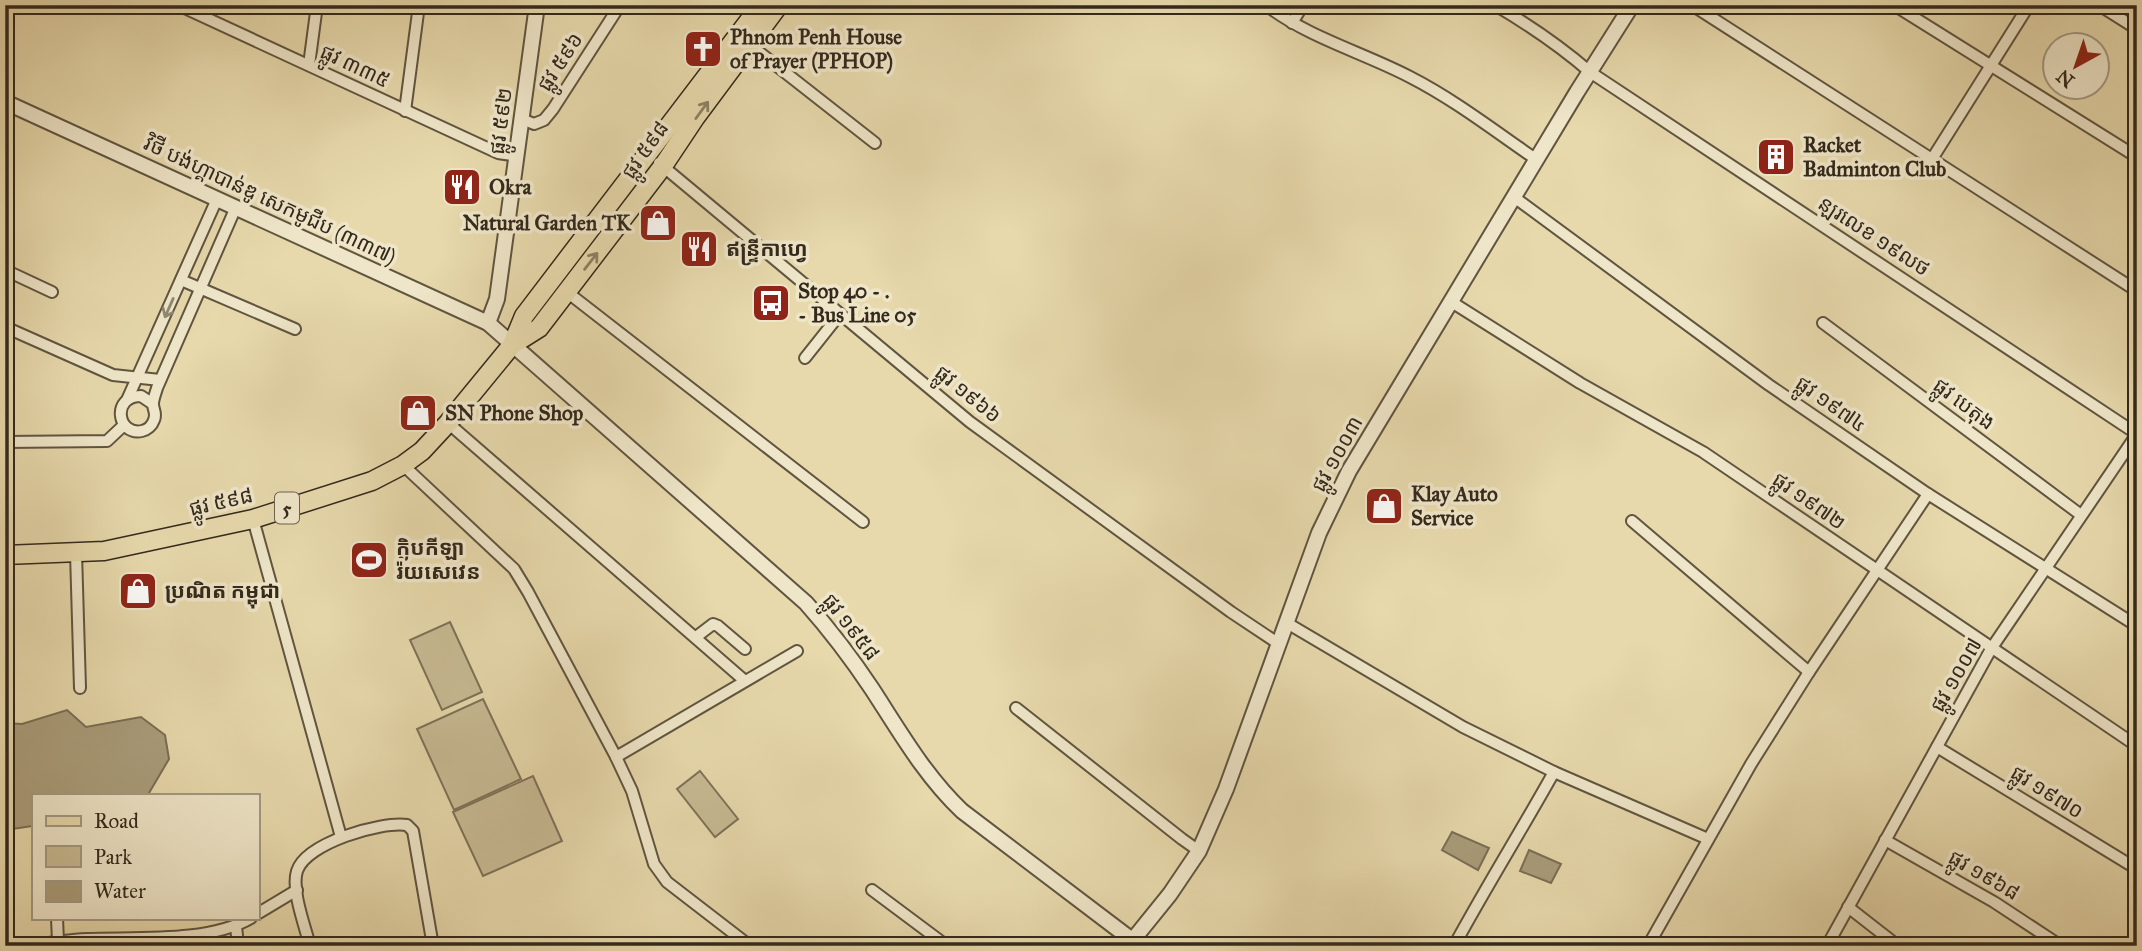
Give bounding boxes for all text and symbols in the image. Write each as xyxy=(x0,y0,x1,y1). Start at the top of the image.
place label: Phnom Penh House of Prayer (PPHOP) xyxy=(730,24,902,74)
street label: ផ្លូវ ៥៩៦ xyxy=(531,28,594,100)
church icon: Phnom Penh House of Prayer (PPHOP) xyxy=(682,28,724,70)
north arrow xyxy=(2040,32,2110,102)
street label: ផ្លូវ ៣៣៥ xyxy=(313,39,394,99)
text: N xyxy=(2052,65,2079,93)
street label: ផ្លូវ ៥៩២ xyxy=(484,86,524,157)
one-way arrow xyxy=(694,101,709,120)
street label: ផ្លូវ ៥៩៨ xyxy=(616,116,679,188)
street label: វិថី បង់ហ្គាបាន់ឌូ សេកមូជីប (៣៣៧) xyxy=(139,130,400,270)
place label: Racket Badminton Club xyxy=(1803,132,1946,182)
building icon: Racket Badminton Club xyxy=(1755,136,1797,178)
restaurant icon: Okra xyxy=(441,166,483,208)
place label: Okra xyxy=(489,174,533,200)
street label: ន្ឡរលេខ ១៩លថ xyxy=(1813,190,1935,282)
shop icon: Natural Garden TK xyxy=(637,202,679,244)
place label: Natural Garden TK xyxy=(463,210,632,236)
restaurant icon: ឥន្ទ្រីកាហ្វេ xyxy=(678,228,720,270)
place label: ឥន្ទ្រីកាហ្វេ xyxy=(726,236,808,266)
one-way arrow xyxy=(584,252,599,270)
place label: Stop 40 - . - Bus Line 05 xyxy=(798,278,917,328)
bus stop icon: Stop 40 - . - Bus Line 05 xyxy=(750,282,792,324)
one-way arrow xyxy=(162,297,175,318)
street label: ផ្លូវ ១៩៦៦ xyxy=(926,359,1007,433)
street label: ផ្លូវ ១៩៧៤ xyxy=(1787,370,1872,443)
street label: ផ្លូវ បេតុង xyxy=(1924,372,2000,441)
shop icon: SN Phone Shop xyxy=(397,392,439,434)
place label: SN Phone Shop xyxy=(445,400,584,426)
street label: ផ្លូវ ១០០៣ xyxy=(1306,411,1374,500)
street label: ផ្លូវ ១៩៧២ xyxy=(1764,466,1851,541)
place label: Klay Auto Service xyxy=(1411,481,1498,531)
street label: ផ្លូវ ៥៩៨ xyxy=(187,482,257,528)
shop icon: Klay Auto Service xyxy=(1363,485,1405,527)
road number: 5 xyxy=(275,492,299,524)
place label: ក្លិបកីឡា រ៉យសេវេន xyxy=(396,535,480,585)
sports icon: ក្លិបកីឡា រ៉យសេវេន xyxy=(348,539,390,581)
shop icon: ប្រណិត កម្ពុជា xyxy=(117,570,159,612)
place label: ប្រណិត កម្ពុជា xyxy=(165,578,280,609)
street label: ផ្លូវ ១៩៥៨ xyxy=(812,588,885,670)
street label: ផ្លូវ ១០០៧ xyxy=(1924,633,1993,720)
street label: ផ្លូវ ១៩៧០ xyxy=(2002,759,2088,830)
legend xyxy=(32,794,259,920)
text: Road xyxy=(94,808,139,834)
text: Park xyxy=(94,844,132,870)
street label: ផ្លូវ ១៩៦៨ xyxy=(1941,844,2024,911)
text: Water xyxy=(94,878,146,904)

